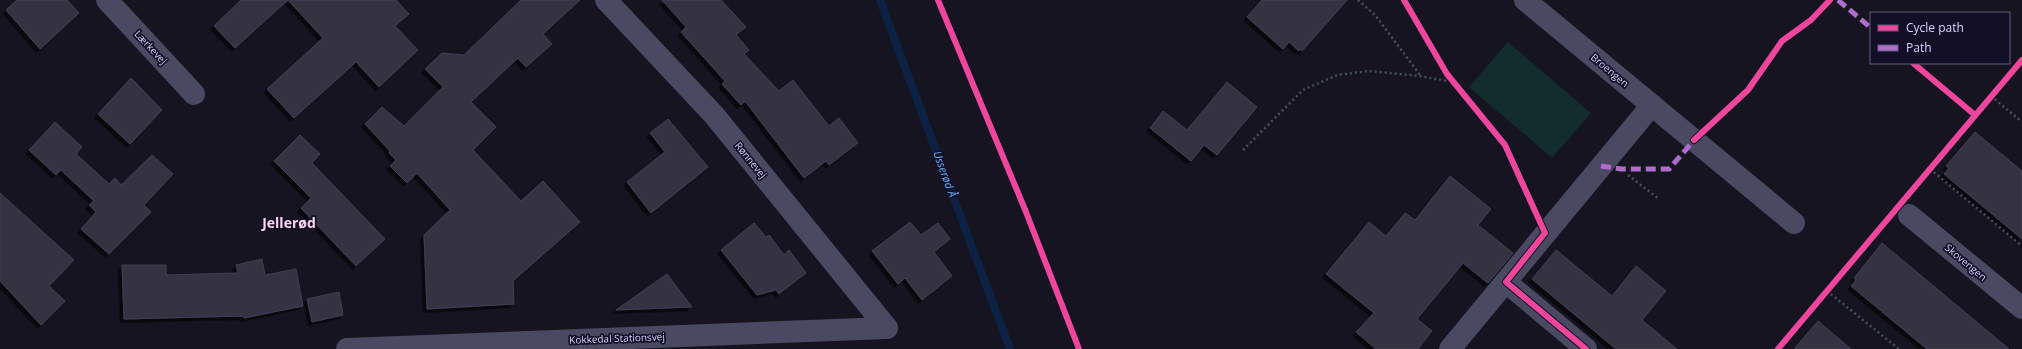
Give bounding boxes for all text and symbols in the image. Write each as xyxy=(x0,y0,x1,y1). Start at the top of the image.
legend xyxy=(1870,12,2010,64)
text: Cycle path xyxy=(1906,19,1964,36)
street label: Lærkevej xyxy=(132,27,170,67)
text: Path xyxy=(1906,39,1932,56)
street label: Broengen xyxy=(1588,50,1632,90)
street label: Rønnevej xyxy=(732,139,770,181)
water label: Usserød Å xyxy=(930,149,961,199)
district label: Jellerød xyxy=(260,213,316,232)
street label: Skovengen xyxy=(1942,240,1990,284)
street label: Kokkedal Stationsvej xyxy=(569,329,665,347)

